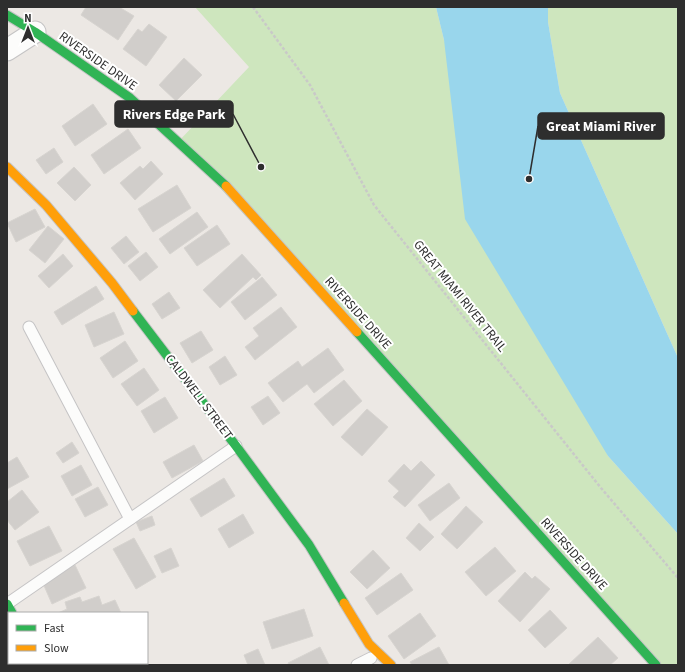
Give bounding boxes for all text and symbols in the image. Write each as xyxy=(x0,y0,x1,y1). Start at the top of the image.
north arrow xyxy=(8,8,48,48)
text: N xyxy=(24,11,32,26)
street label: RIVERSIDE DRIVE xyxy=(55,27,141,95)
callout: Rivers Edge Park xyxy=(115,101,233,127)
text: Rivers Edge Park xyxy=(123,105,226,125)
callout: Great Miami River xyxy=(538,113,664,139)
text: Great Miami River xyxy=(546,117,656,137)
street label: GREAT MIAMI RIVER TRAIL xyxy=(409,236,511,356)
street label: RIVERSIDE DRIVE xyxy=(321,273,395,353)
street label: CALDWELL STREET xyxy=(161,351,237,443)
street label: RIVERSIDE DRIVE xyxy=(537,514,611,594)
legend xyxy=(8,612,148,664)
text: Fast xyxy=(44,620,64,637)
text: Slow xyxy=(44,640,69,657)

